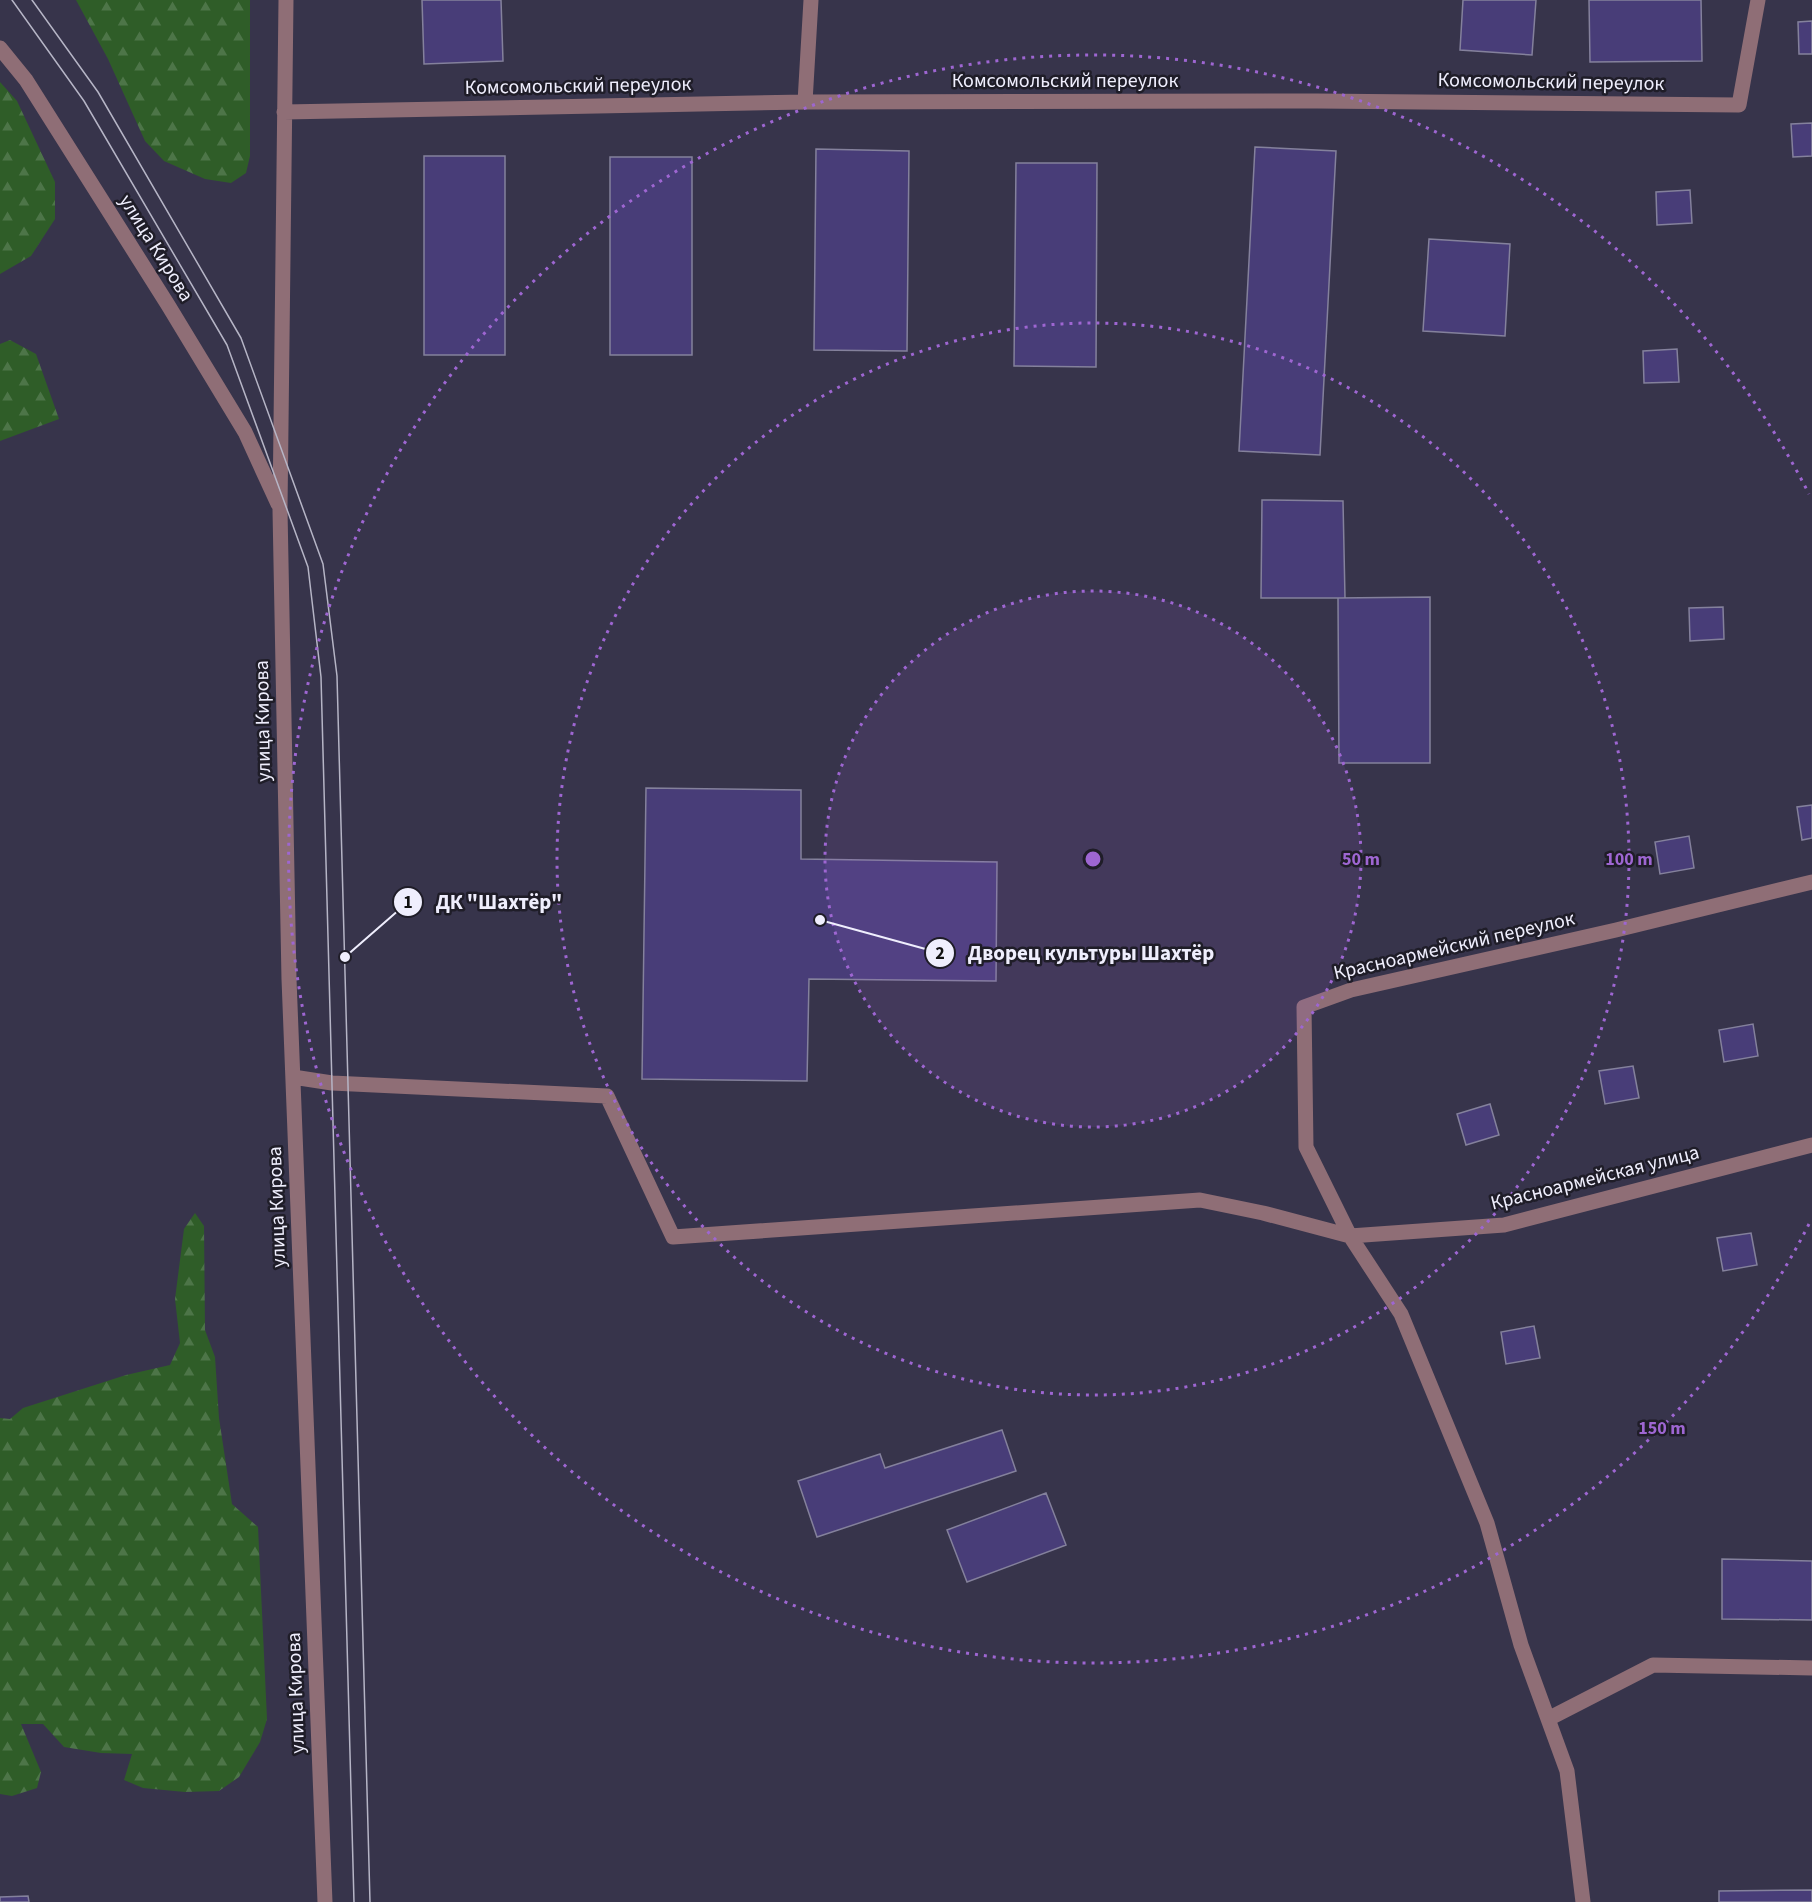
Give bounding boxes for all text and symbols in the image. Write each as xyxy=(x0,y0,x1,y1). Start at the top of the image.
street label: Комсомольский переулок xyxy=(1437,66,1665,98)
street label: Комсомольский переулок xyxy=(952,67,1178,95)
street label: Комсомольский переулок xyxy=(464,70,692,102)
street label: улица Кирова xyxy=(112,189,200,307)
street label: улица Кирова xyxy=(248,660,278,782)
text: 50 m xyxy=(1342,847,1380,872)
text: 100 m xyxy=(1605,847,1653,872)
centre of rings xyxy=(1083,849,1103,869)
callout: ДК "Шахтёр" xyxy=(393,882,574,921)
text: ДК "Шахтёр" xyxy=(436,887,562,917)
text: 1 xyxy=(403,890,413,915)
street label: Красноармейский переулок xyxy=(1331,905,1577,987)
callout: Дворец культуры Шахтёр xyxy=(925,934,1226,973)
text: Дворец культуры Шахтёр xyxy=(968,938,1214,968)
text: 2 xyxy=(935,941,945,966)
street label: Красноармейская улица xyxy=(1488,1139,1702,1217)
street label: улица Кирова xyxy=(261,1146,293,1268)
text: 150 m xyxy=(1638,1416,1686,1441)
street label: улица Кирова xyxy=(280,1632,312,1754)

